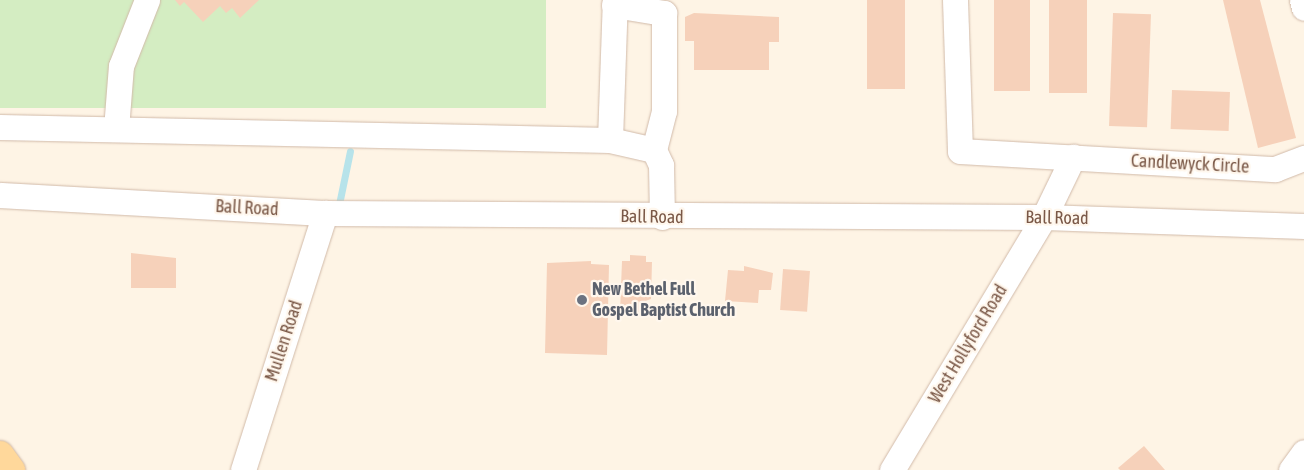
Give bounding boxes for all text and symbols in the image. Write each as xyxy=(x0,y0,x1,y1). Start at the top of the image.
street label: Candlewyck Circle xyxy=(1130,150,1250,178)
street label: Ball Road xyxy=(215,196,279,220)
street label: Ball Road xyxy=(620,206,684,228)
street label: Ball Road xyxy=(1025,207,1089,229)
place label: New Bethel Full Gospel Baptist Church xyxy=(592,279,735,322)
street label: West Hollyford Road xyxy=(924,281,1012,407)
marker: New Bethel Full Gospel Baptist Church xyxy=(576,294,588,306)
street label: Mullen Road xyxy=(261,298,307,384)

